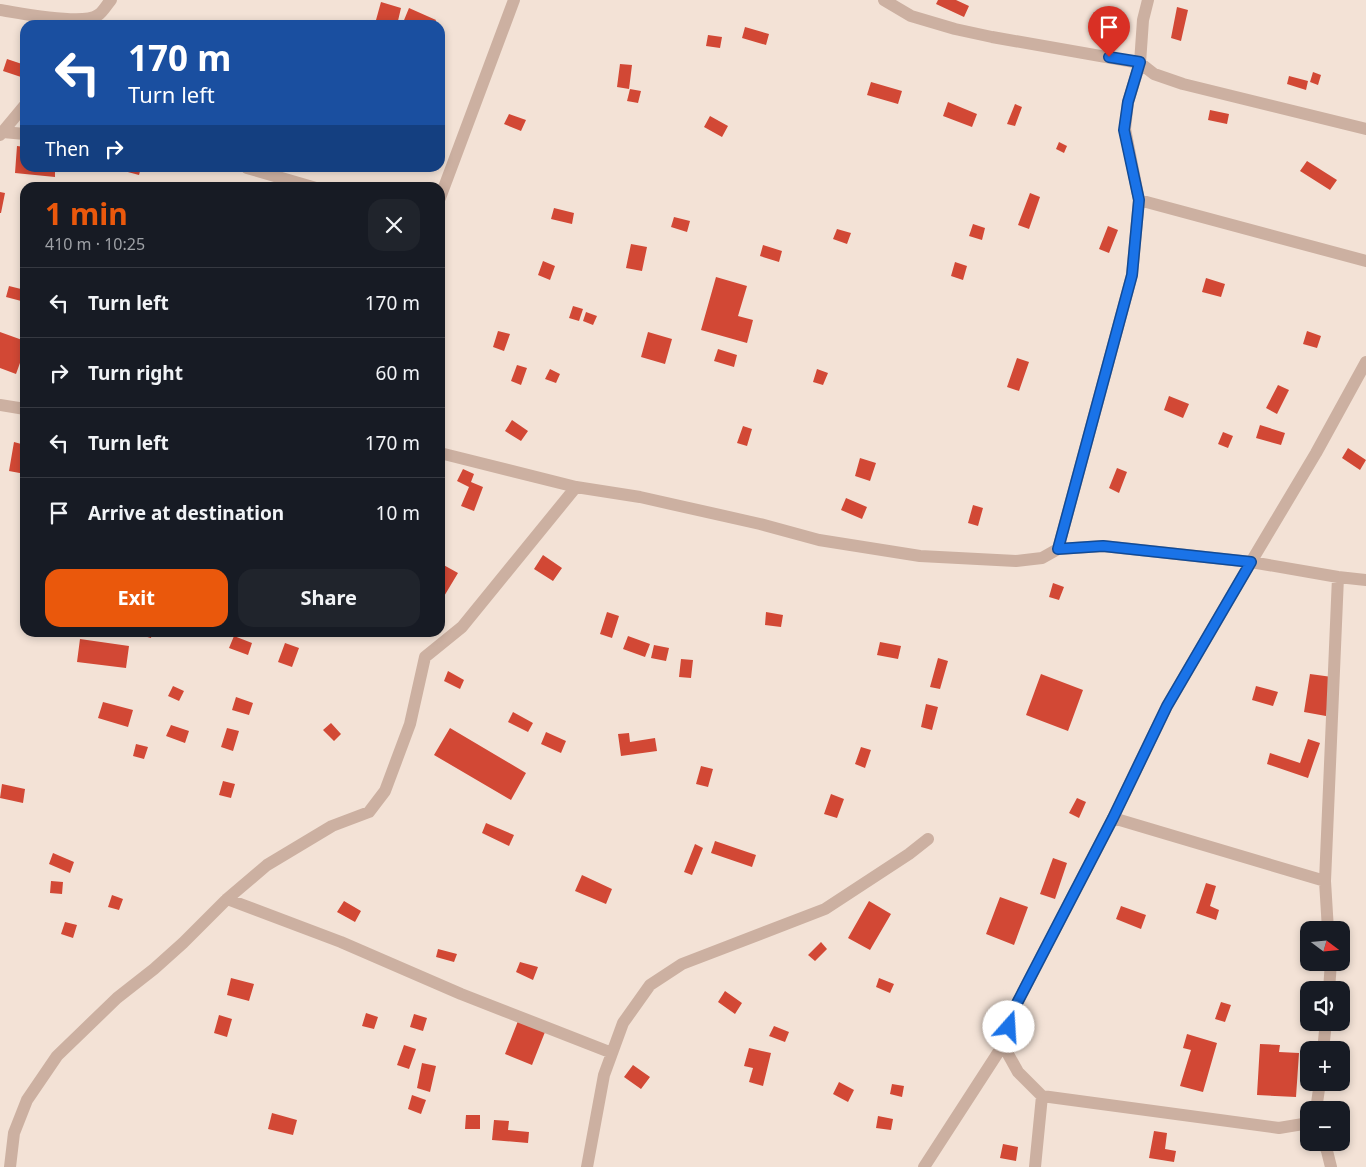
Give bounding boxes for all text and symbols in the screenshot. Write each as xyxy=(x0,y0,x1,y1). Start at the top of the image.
pin xyxy=(1088,6,1130,57)
icon: arrive xyxy=(1095,13,1123,41)
text: 170 m xyxy=(128,34,231,81)
icon: left xyxy=(45,40,110,105)
text: Turn left xyxy=(128,79,215,109)
icon: right xyxy=(100,135,128,163)
text: Then xyxy=(45,136,90,162)
text: 1 min xyxy=(45,193,128,234)
button: close xyxy=(368,199,420,251)
text: 410 m · 10:25 xyxy=(45,233,145,255)
icon: left xyxy=(45,289,73,317)
text: Turn left xyxy=(88,290,169,316)
text: 170 m xyxy=(365,290,420,316)
icon: right xyxy=(45,359,73,387)
text: Turn right xyxy=(88,360,183,386)
text: 60 m xyxy=(376,360,420,386)
icon: left xyxy=(45,429,73,457)
text: Turn left xyxy=(88,430,169,456)
text: 170 m xyxy=(365,430,420,456)
icon: arrive xyxy=(45,499,73,527)
text: Arrive at destination xyxy=(88,500,284,526)
text: 10 m xyxy=(376,500,420,526)
button: Exit xyxy=(45,569,228,627)
button: Share xyxy=(238,569,420,627)
north arrow xyxy=(1300,921,1350,971)
map controls xyxy=(1300,921,1350,1151)
button: sound xyxy=(1300,981,1350,1031)
position arrow xyxy=(982,1000,1034,1052)
button: + xyxy=(1300,1041,1350,1091)
button: − xyxy=(1300,1101,1350,1151)

